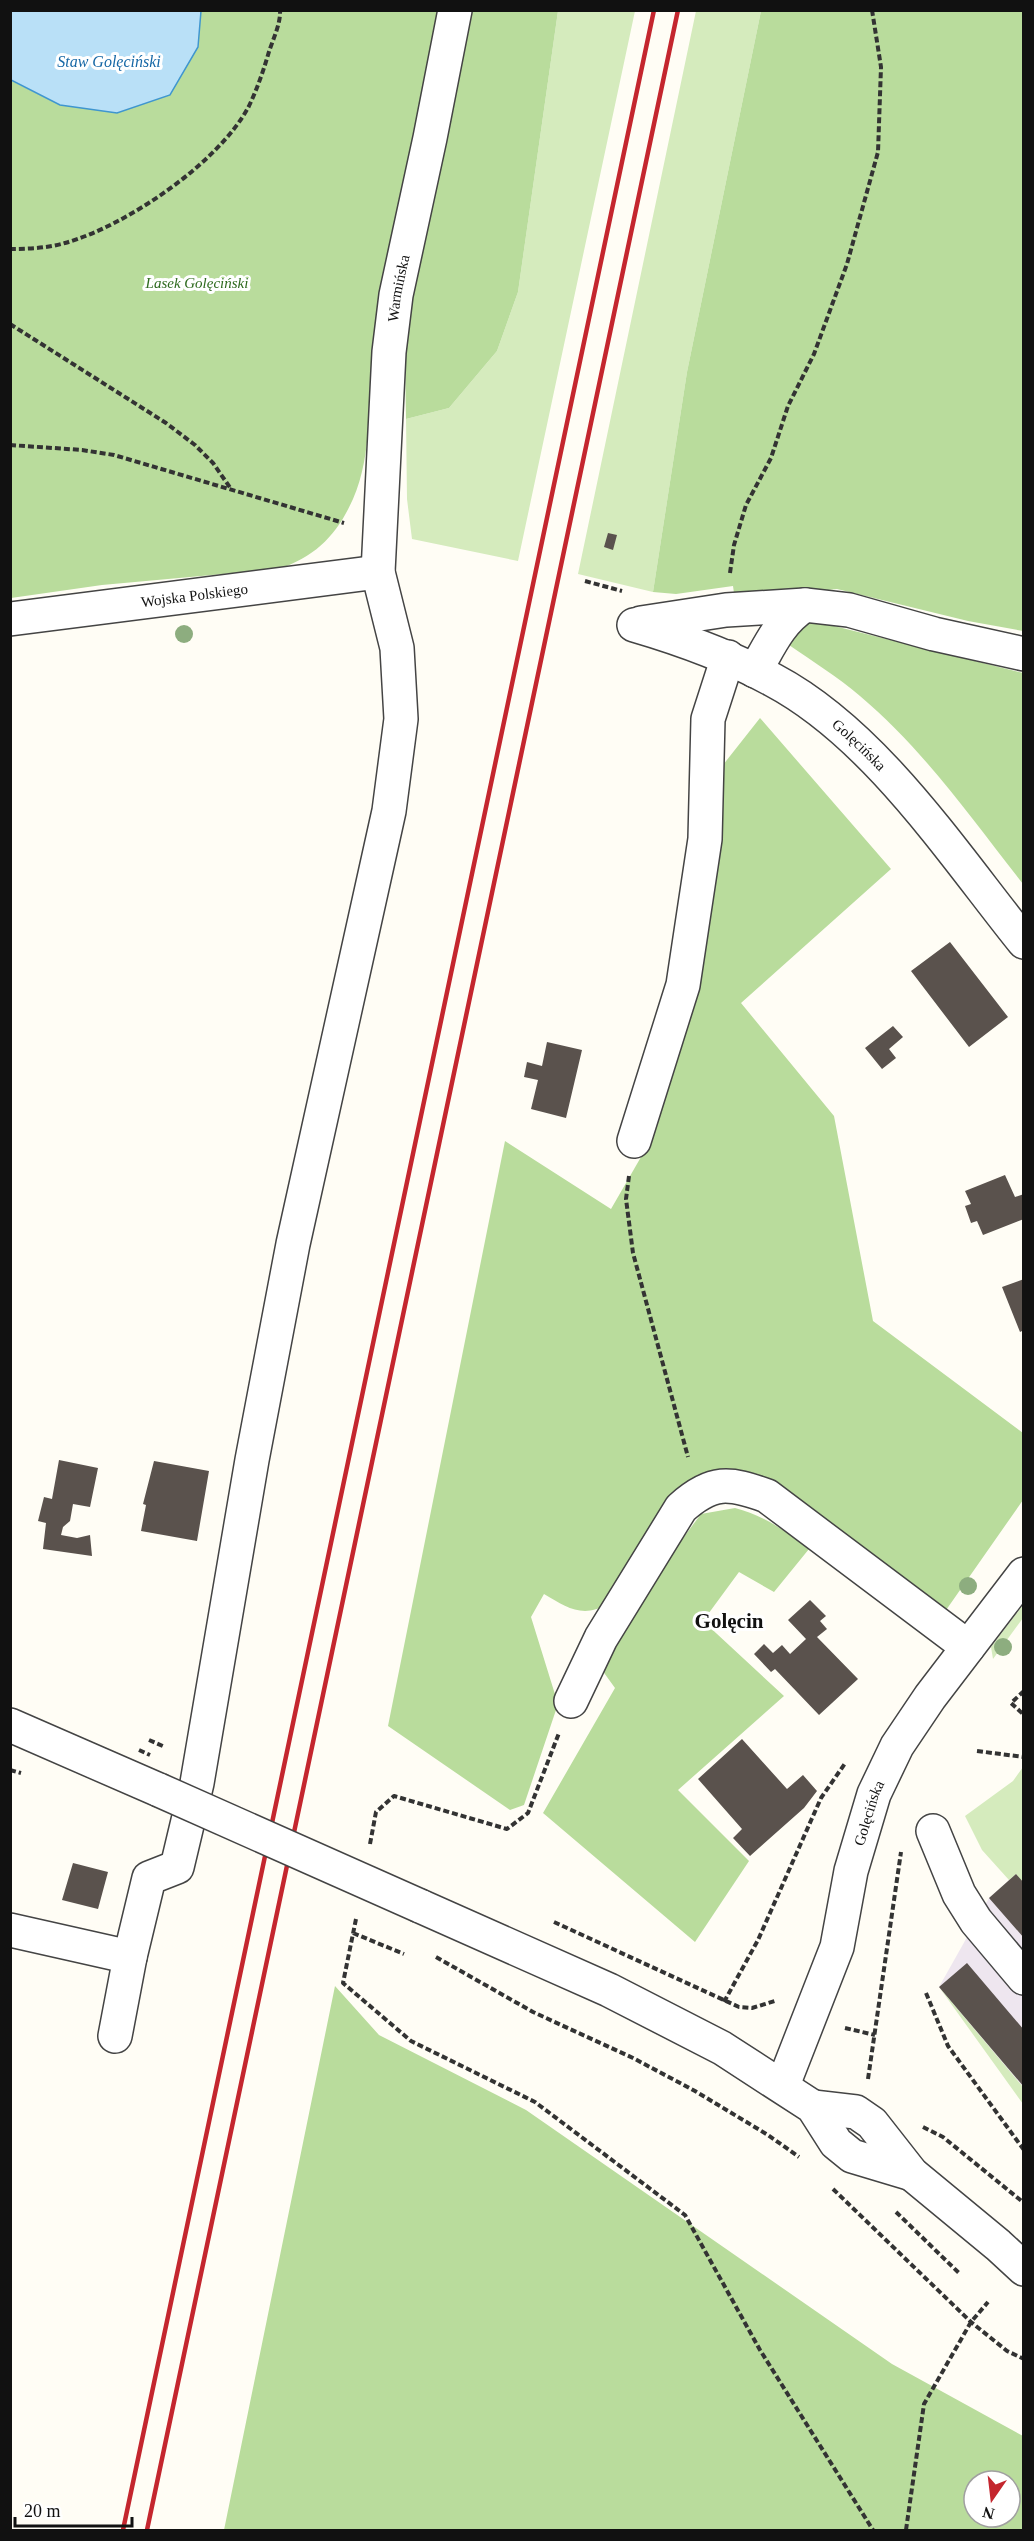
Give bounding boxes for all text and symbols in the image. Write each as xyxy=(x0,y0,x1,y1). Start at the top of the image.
water label: Staw Golęciński xyxy=(57,53,161,71)
street label: Warmińska xyxy=(385,253,413,323)
park label: Lasek Golęciński xyxy=(145,275,248,291)
street label: Wojska Polskiego xyxy=(140,581,249,610)
street label: Golęcińska xyxy=(829,716,889,774)
district label: Golęcin xyxy=(695,1609,764,1633)
street label: Golęcińska xyxy=(851,1778,887,1848)
north arrow xyxy=(962,2469,1022,2529)
scale bar xyxy=(15,2490,132,2528)
text: 20 m xyxy=(24,2501,61,2521)
text: N xyxy=(980,2503,996,2523)

